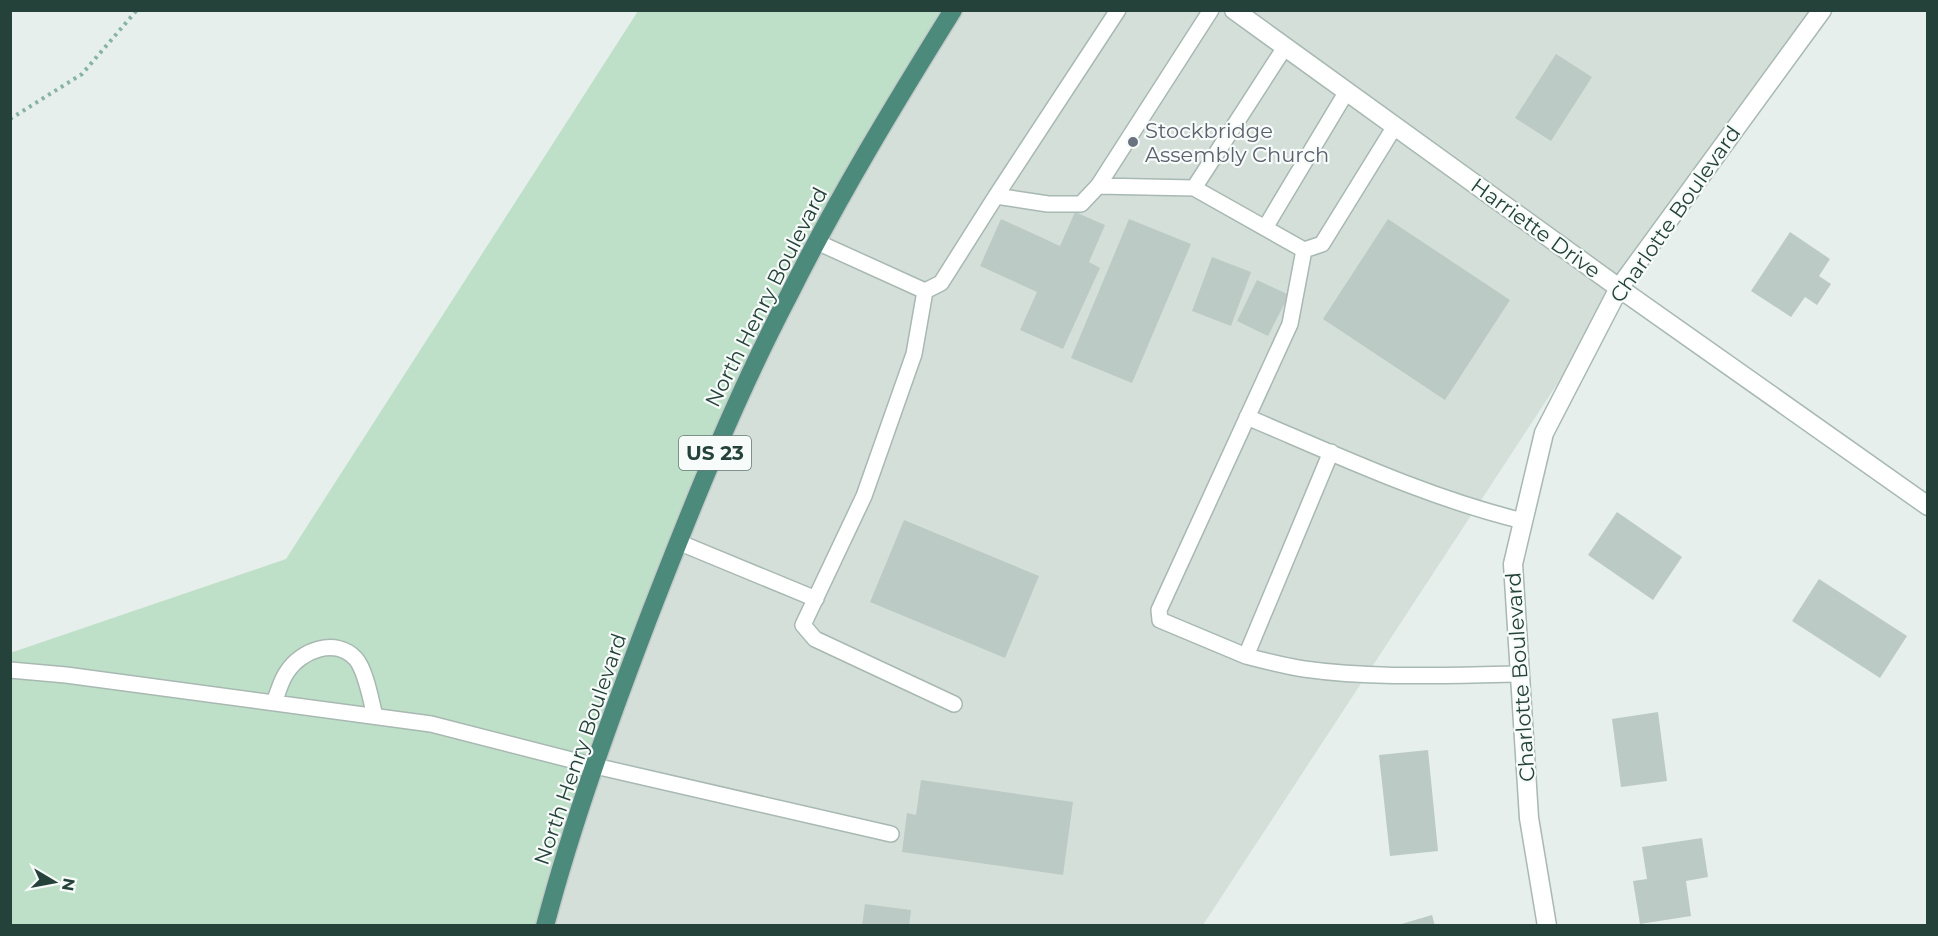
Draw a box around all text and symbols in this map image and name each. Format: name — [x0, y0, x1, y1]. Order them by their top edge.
place label: Stockbridge Assembly Church — [1145, 118, 1329, 167]
street label: Charlotte Boulevard — [1605, 121, 1745, 307]
marker: Stockbridge Assembly Church — [1126, 135, 1140, 149]
street label: Harriette Drive — [1466, 173, 1606, 283]
street label: North Henry Boulevard — [700, 183, 832, 411]
road number: US 23 — [679, 436, 751, 470]
street label: Charlotte Boulevard — [1500, 571, 1540, 783]
street label: North Henry Boulevard — [529, 630, 631, 868]
north arrow — [24, 852, 84, 912]
text: N — [58, 876, 79, 893]

